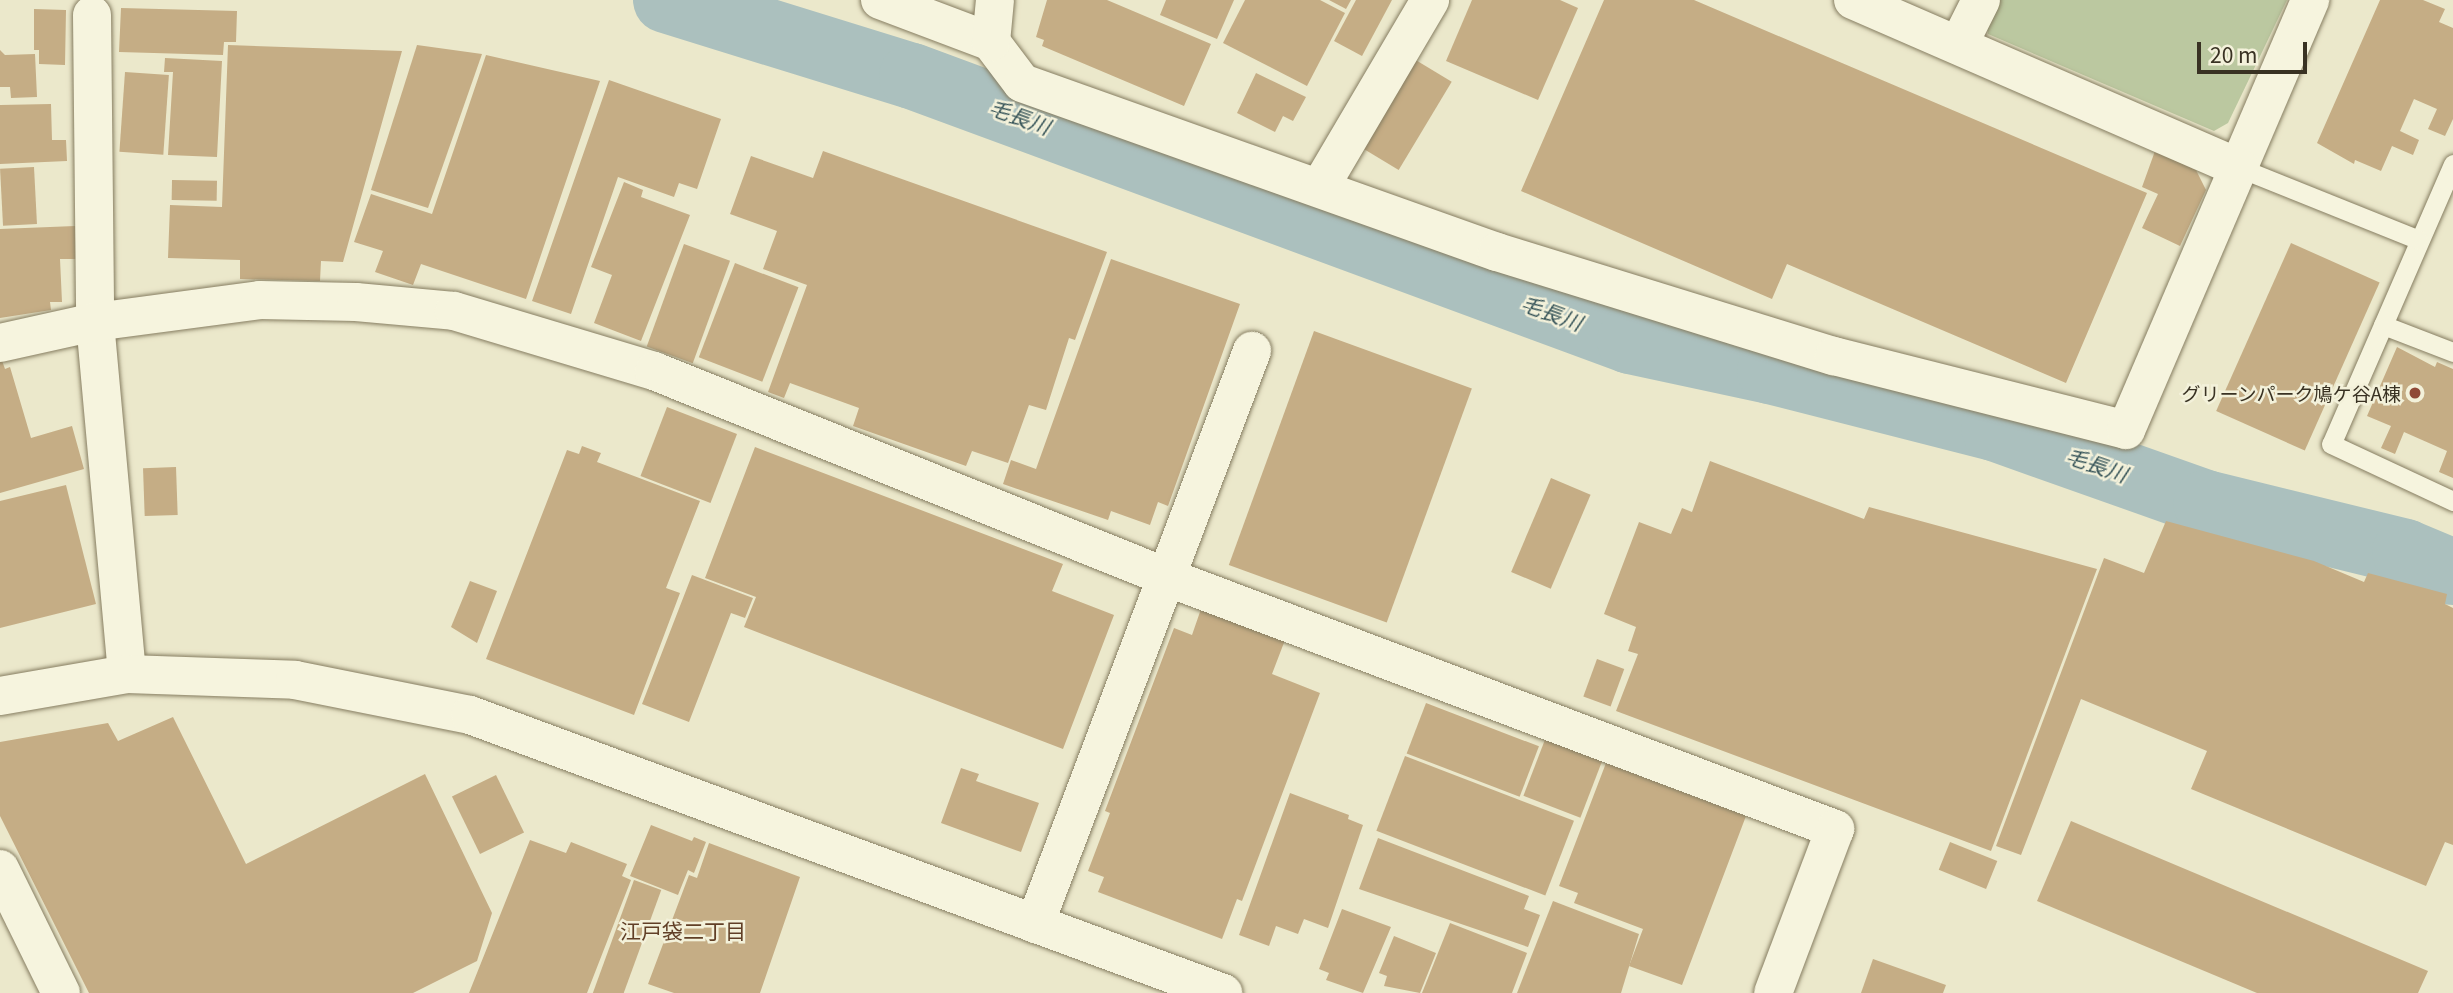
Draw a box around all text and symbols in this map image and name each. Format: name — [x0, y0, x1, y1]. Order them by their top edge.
scale bar — [2201, 28, 2311, 72]
text: 20 m — [2210, 39, 2257, 69]
water label: 毛長川 — [986, 93, 1054, 139]
water label: 毛長川 — [1518, 289, 1586, 335]
place label: グリーンパーク鳩ケ谷A棟 — [2180, 382, 2401, 404]
marker: グリーンパーク鳩ケ谷A棟 — [2407, 385, 2423, 401]
water label: 毛長川 — [2063, 442, 2131, 486]
district label: 江戸袋二丁目 — [620, 917, 746, 943]

